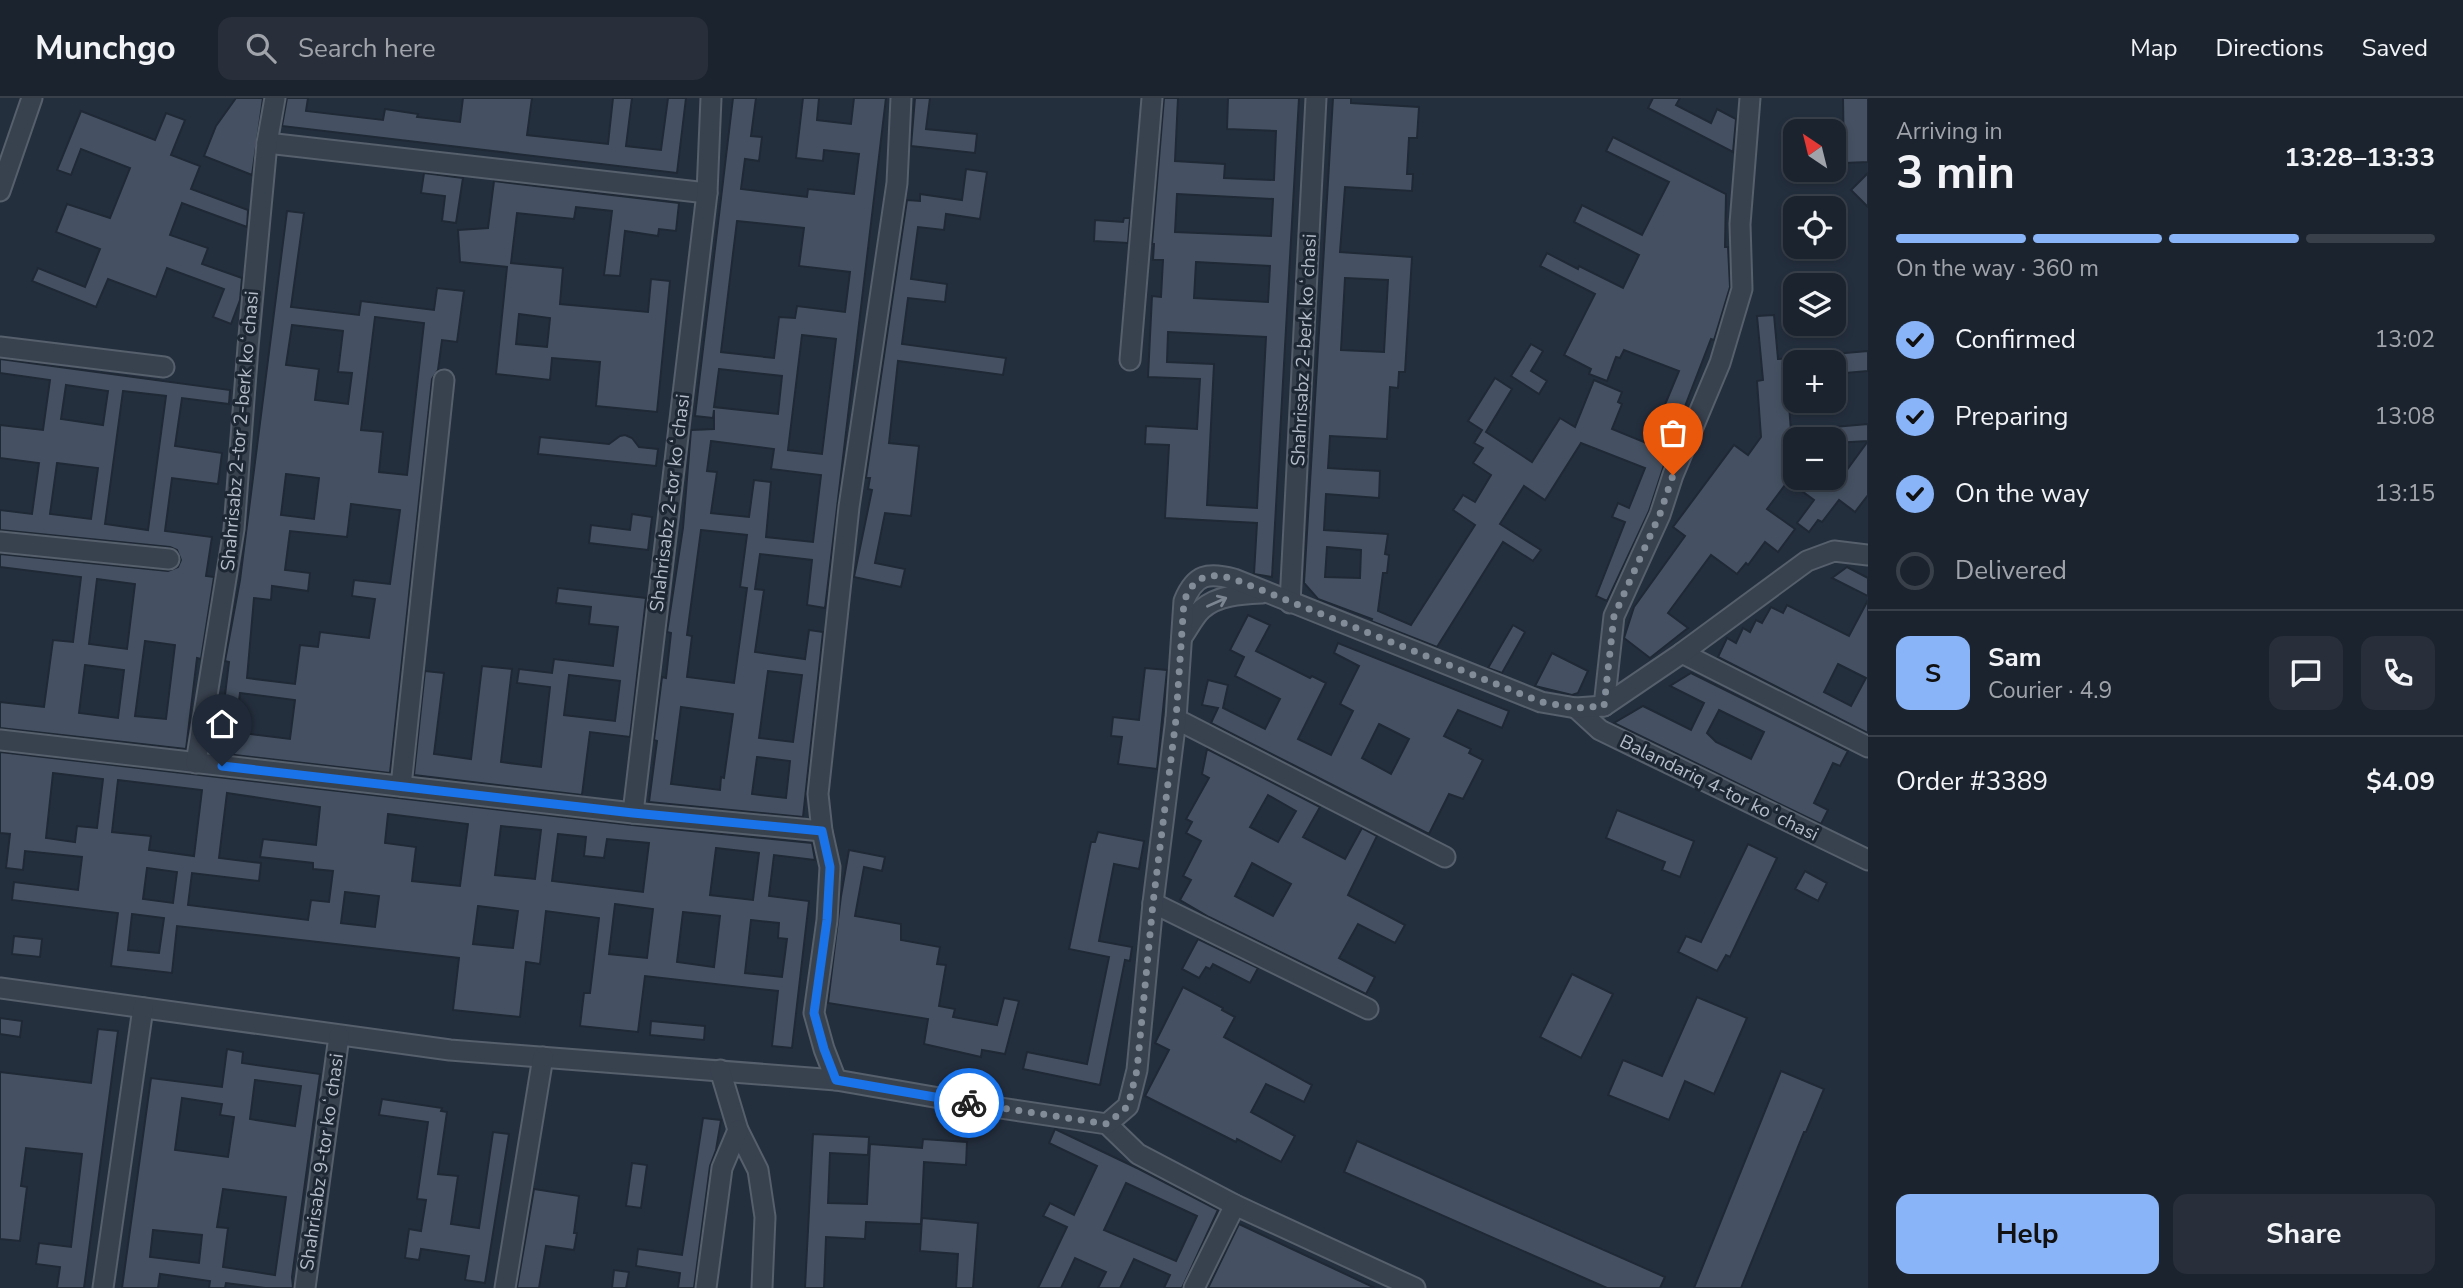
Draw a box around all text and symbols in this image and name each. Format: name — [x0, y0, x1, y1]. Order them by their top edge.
search box — [218, 17, 708, 80]
text: Munchgo — [35, 26, 176, 71]
icon: search — [242, 29, 280, 67]
text: Search here — [298, 31, 436, 66]
text: Map — [2130, 32, 2177, 64]
text: Directions — [2215, 32, 2324, 64]
text: Saved — [2362, 32, 2428, 64]
text: Arriving in — [1896, 116, 2003, 147]
north arrow — [1783, 119, 1846, 182]
map controls — [1783, 119, 1846, 490]
text: 13:28–13:33 — [2284, 140, 2435, 175]
text: 3 min — [1896, 141, 2015, 204]
button: locate — [1783, 196, 1846, 259]
street label: Shahrisabz 2-berk koʻchasi — [1285, 233, 1323, 467]
text: On the way · 360 m — [1896, 253, 2099, 284]
button: layers — [1783, 273, 1846, 336]
street label: Shahrisabz 2-tor 2-berk koʻchasi — [215, 290, 265, 572]
icon: check — [1896, 321, 1934, 359]
text: Confirmed — [1955, 322, 2076, 357]
text: 13:02 — [2375, 324, 2435, 355]
button: + — [1783, 350, 1846, 413]
street label: Shahrisabz 2-tor koʻchasi — [644, 393, 696, 613]
icon: check — [1896, 398, 1934, 436]
text: Preparing — [1955, 399, 2068, 434]
text: 13:08 — [2375, 401, 2435, 432]
pin — [1643, 403, 1703, 475]
icon: bag — [1654, 414, 1692, 452]
button: − — [1783, 427, 1846, 490]
icon: check — [1896, 475, 1934, 513]
text: On the way — [1955, 476, 2089, 511]
text: 13:15 — [2375, 478, 2435, 509]
text: Delivered — [1955, 553, 2067, 588]
one-way arrow — [1206, 595, 1227, 608]
button: chat — [2269, 636, 2343, 710]
button: phone — [2361, 636, 2435, 710]
text: Sam — [1988, 640, 2041, 675]
text: S — [1925, 656, 1941, 691]
text: Courier · 4.9 — [1988, 675, 2112, 706]
pin — [192, 694, 252, 766]
icon: home — [203, 705, 241, 743]
street label: Balandariq 4-tor koʻchasi — [1615, 728, 1823, 848]
text: Order #3389 — [1896, 764, 2048, 799]
text: $4.09 — [2366, 764, 2435, 799]
street label: Shahrisabz 9-tor koʻchasi — [294, 1052, 350, 1272]
courier — [934, 1068, 1004, 1138]
icon: bike — [950, 1084, 988, 1122]
button: Help — [1896, 1194, 2159, 1274]
button: Share — [2173, 1194, 2435, 1274]

